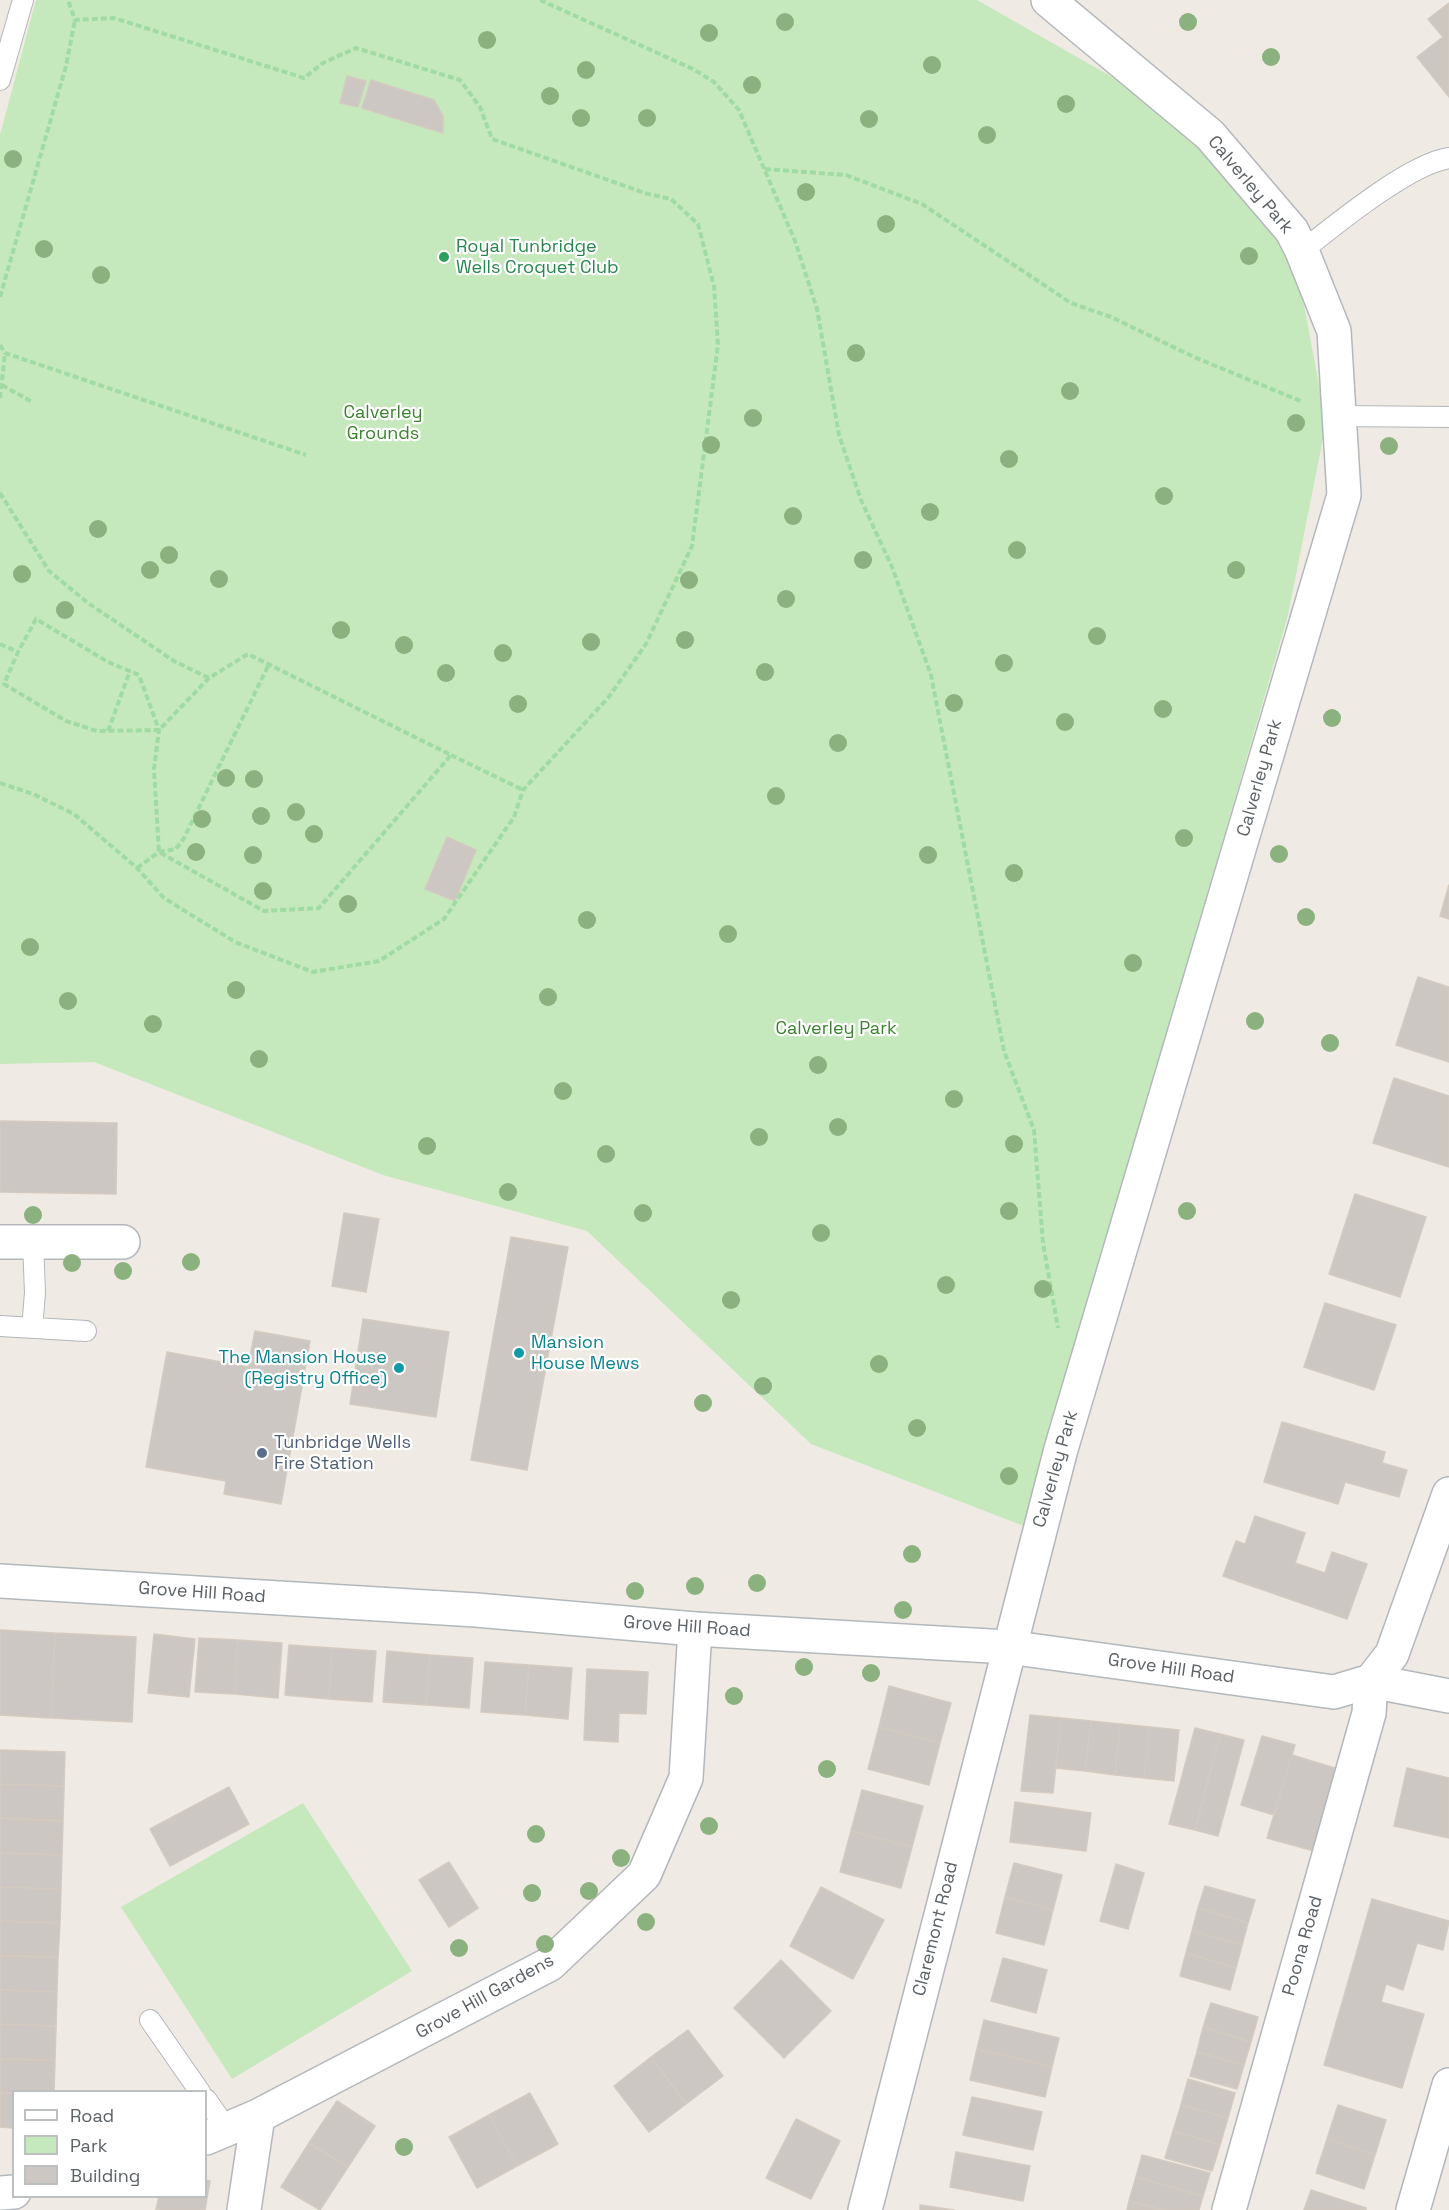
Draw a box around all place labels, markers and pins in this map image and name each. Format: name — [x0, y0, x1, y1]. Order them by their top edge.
place label: Royal Tunbridge Wells Croquet Club — [456, 236, 619, 278]
marker: Royal Tunbridge Wells Croquet Club — [437, 250, 451, 264]
place label: Mansion House Mews — [531, 1332, 640, 1374]
marker: Mansion House Mews — [512, 1346, 526, 1360]
place label: The Mansion House (Registry Office) — [218, 1347, 387, 1390]
marker: The Mansion House (Registry Office) — [392, 1361, 406, 1375]
place label: Tunbridge Wells Fire Station — [274, 1432, 411, 1474]
marker: Tunbridge Wells Fire Station — [255, 1446, 269, 1460]

